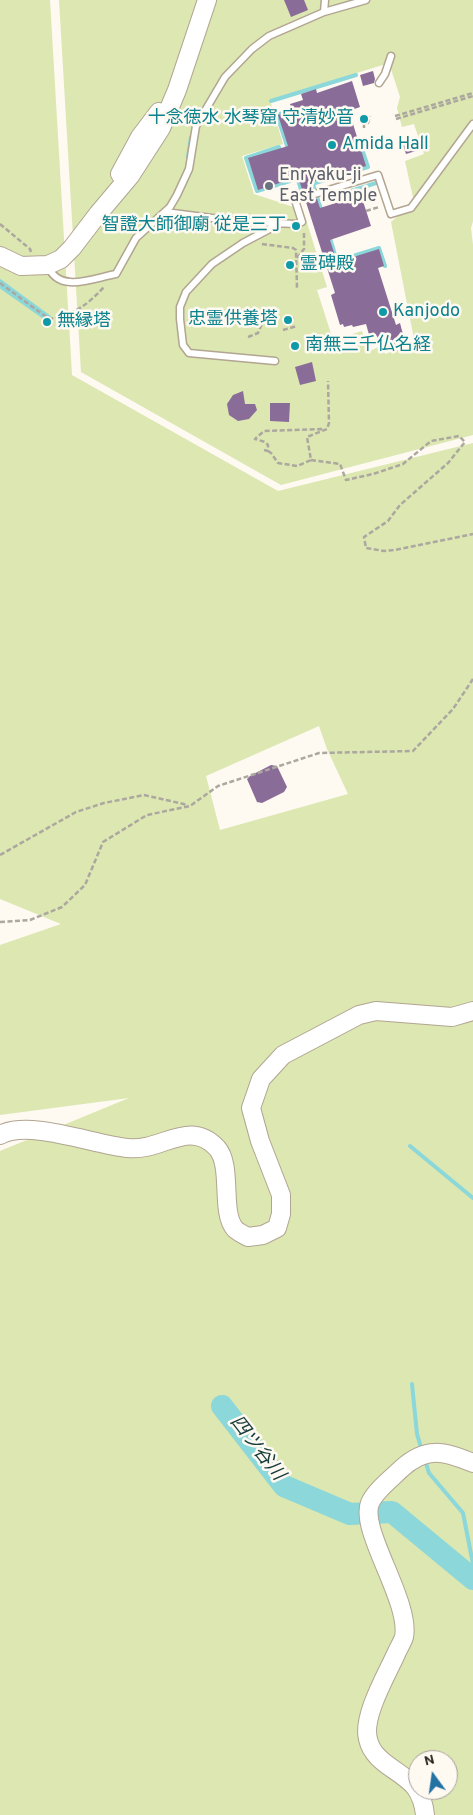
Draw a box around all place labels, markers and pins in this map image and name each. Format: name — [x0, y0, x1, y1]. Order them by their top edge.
place label: 十念徳水 水琴窟 守清妙音 — [148, 108, 354, 130]
marker: 十念徳水 水琴窟 守清妙音 — [358, 113, 370, 125]
place label: Amida Hall — [342, 134, 429, 156]
marker: Amida Hall — [326, 139, 338, 151]
place label: Enryaku-ji East Temple — [279, 165, 377, 208]
marker: Enryaku-ji East Temple — [263, 180, 275, 192]
place label: 智證大師御廟 従是三丁 — [102, 215, 286, 237]
marker: 智證大師御廟 従是三丁 — [290, 220, 302, 232]
place label: 霊碑殿 — [300, 254, 354, 276]
marker: 霊碑殿 — [284, 259, 296, 271]
place label: Kanjodo — [393, 301, 460, 323]
marker: Kanjodo — [377, 306, 389, 318]
place label: 忠霊供養塔 — [188, 309, 278, 331]
place label: 無縁塔 — [57, 311, 111, 333]
marker: 忠霊供養塔 — [282, 314, 294, 326]
marker: 無縁塔 — [41, 316, 53, 328]
place label: 南無三千仏名経 — [305, 335, 431, 357]
marker: 南無三千仏名経 — [289, 340, 301, 352]

